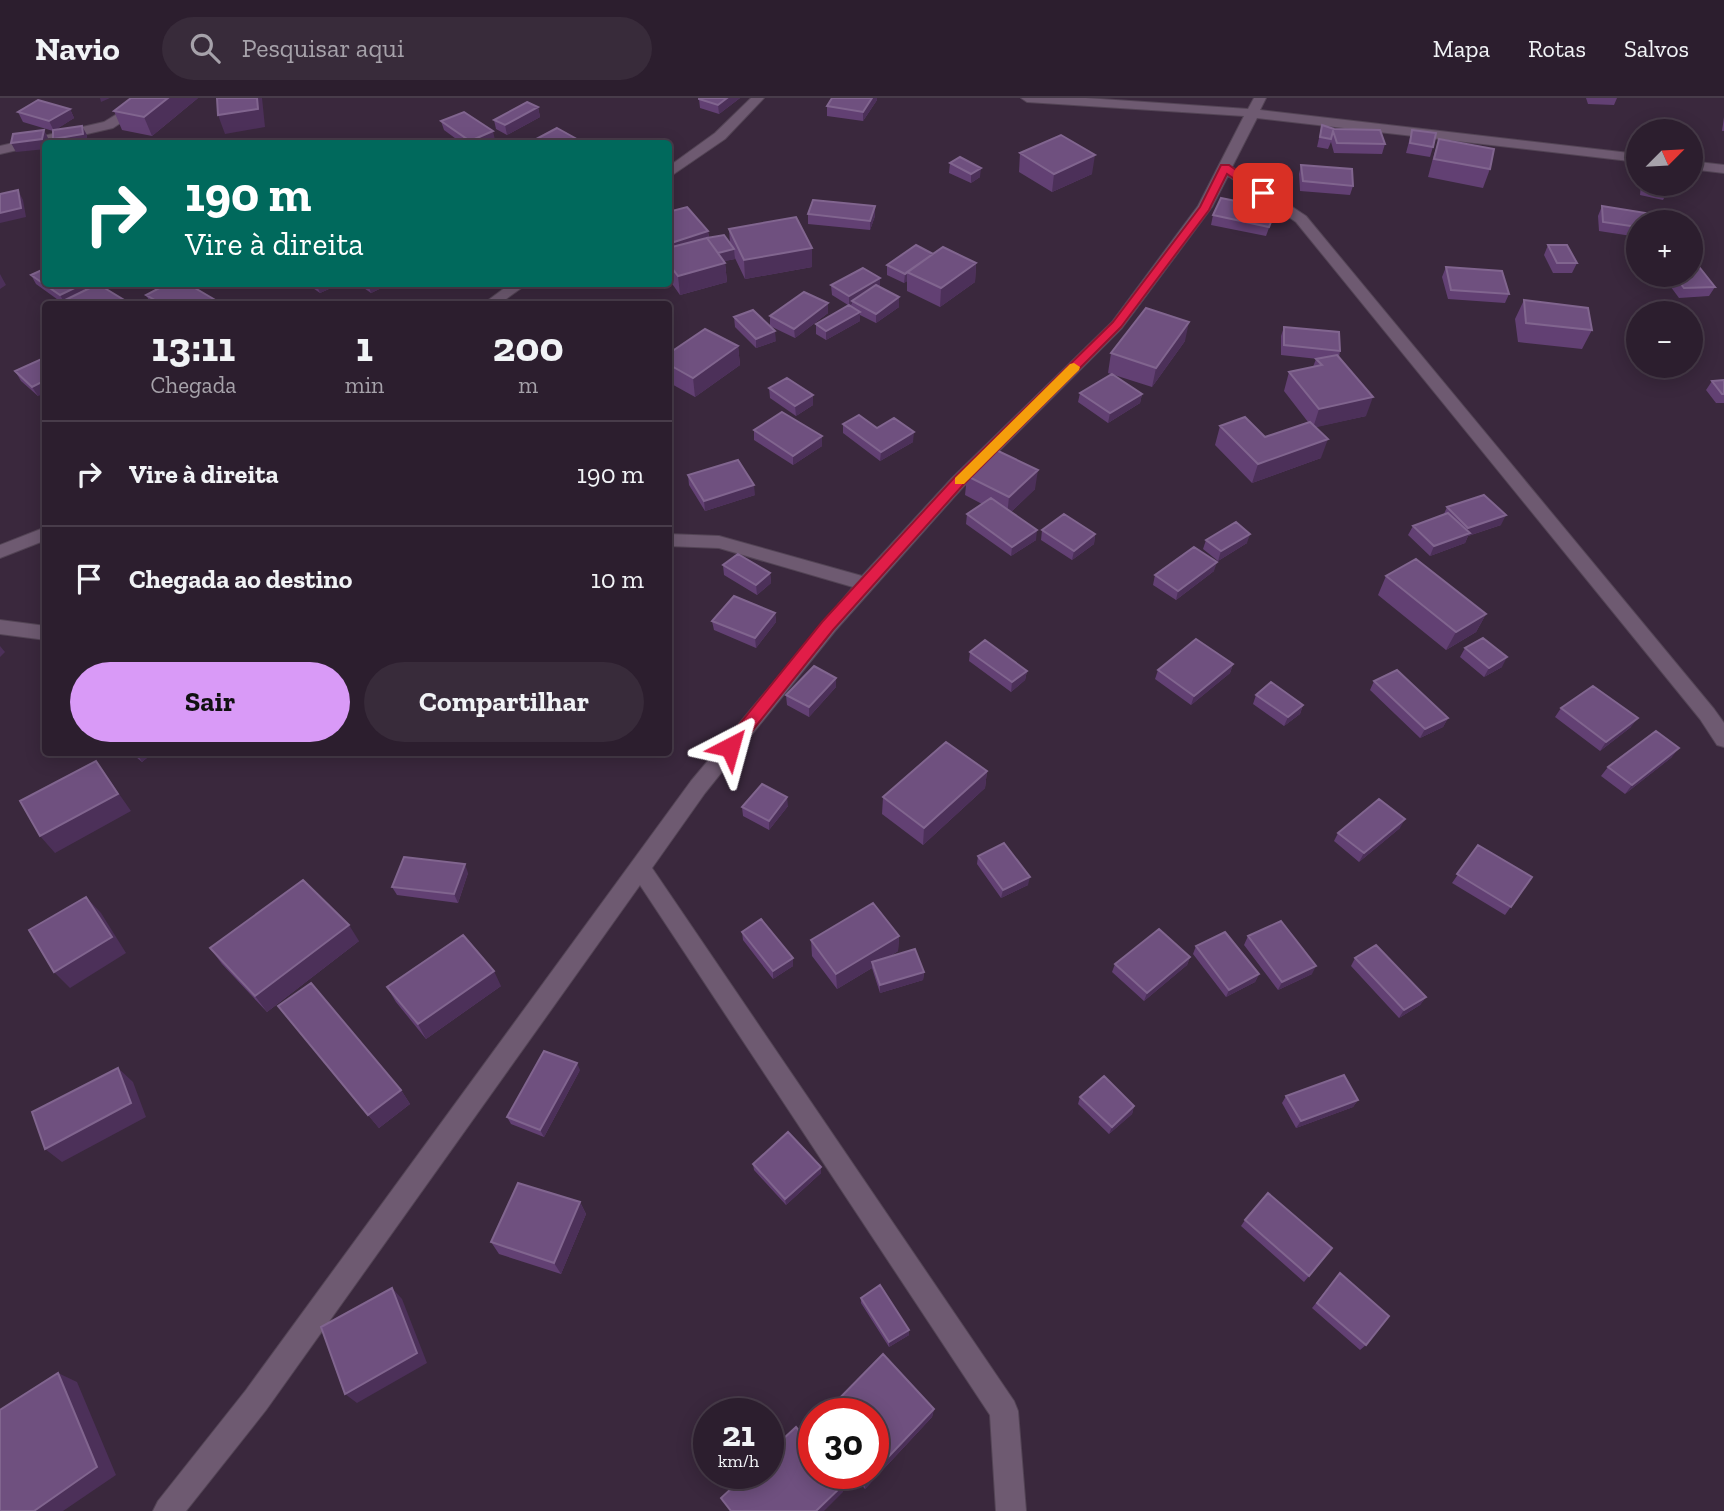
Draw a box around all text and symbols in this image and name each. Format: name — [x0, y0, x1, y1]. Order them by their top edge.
search box — [162, 17, 652, 80]
text: Navio — [35, 29, 120, 68]
icon: search — [186, 29, 224, 67]
text: Pesquisar aqui — [242, 32, 404, 64]
text: Mapa — [1433, 34, 1490, 63]
text: Rotas — [1528, 34, 1586, 63]
text: Salvos — [1624, 34, 1689, 63]
north arrow — [1626, 119, 1703, 196]
map controls — [1626, 119, 1703, 378]
pin — [1233, 163, 1293, 223]
text: 190 m — [185, 165, 311, 224]
icon: right — [70, 168, 161, 259]
icon: arrive — [1244, 174, 1282, 212]
button: + — [1626, 210, 1703, 287]
text: Vire à direita — [185, 225, 364, 263]
button: − — [1626, 301, 1703, 378]
text: 13:11 — [152, 321, 235, 372]
text: 1 — [356, 321, 373, 372]
text: 200 — [493, 321, 564, 372]
text: Chegada — [150, 371, 236, 399]
text: min — [345, 371, 384, 399]
text: m — [518, 371, 538, 399]
icon: right — [70, 455, 108, 493]
text: Vire à direita — [129, 458, 279, 490]
text: 190 m — [577, 458, 644, 490]
icon: arrive — [70, 560, 108, 598]
text: Chegada ao destino — [129, 563, 352, 595]
text: 10 m — [591, 563, 644, 595]
button: Sair — [70, 662, 350, 742]
button: Compartilhar — [364, 662, 644, 742]
position arrow — [693, 710, 767, 784]
speed limit sign: 30 — [798, 1398, 889, 1489]
text: 21 — [722, 1413, 755, 1455]
text: km/h — [718, 1450, 759, 1472]

